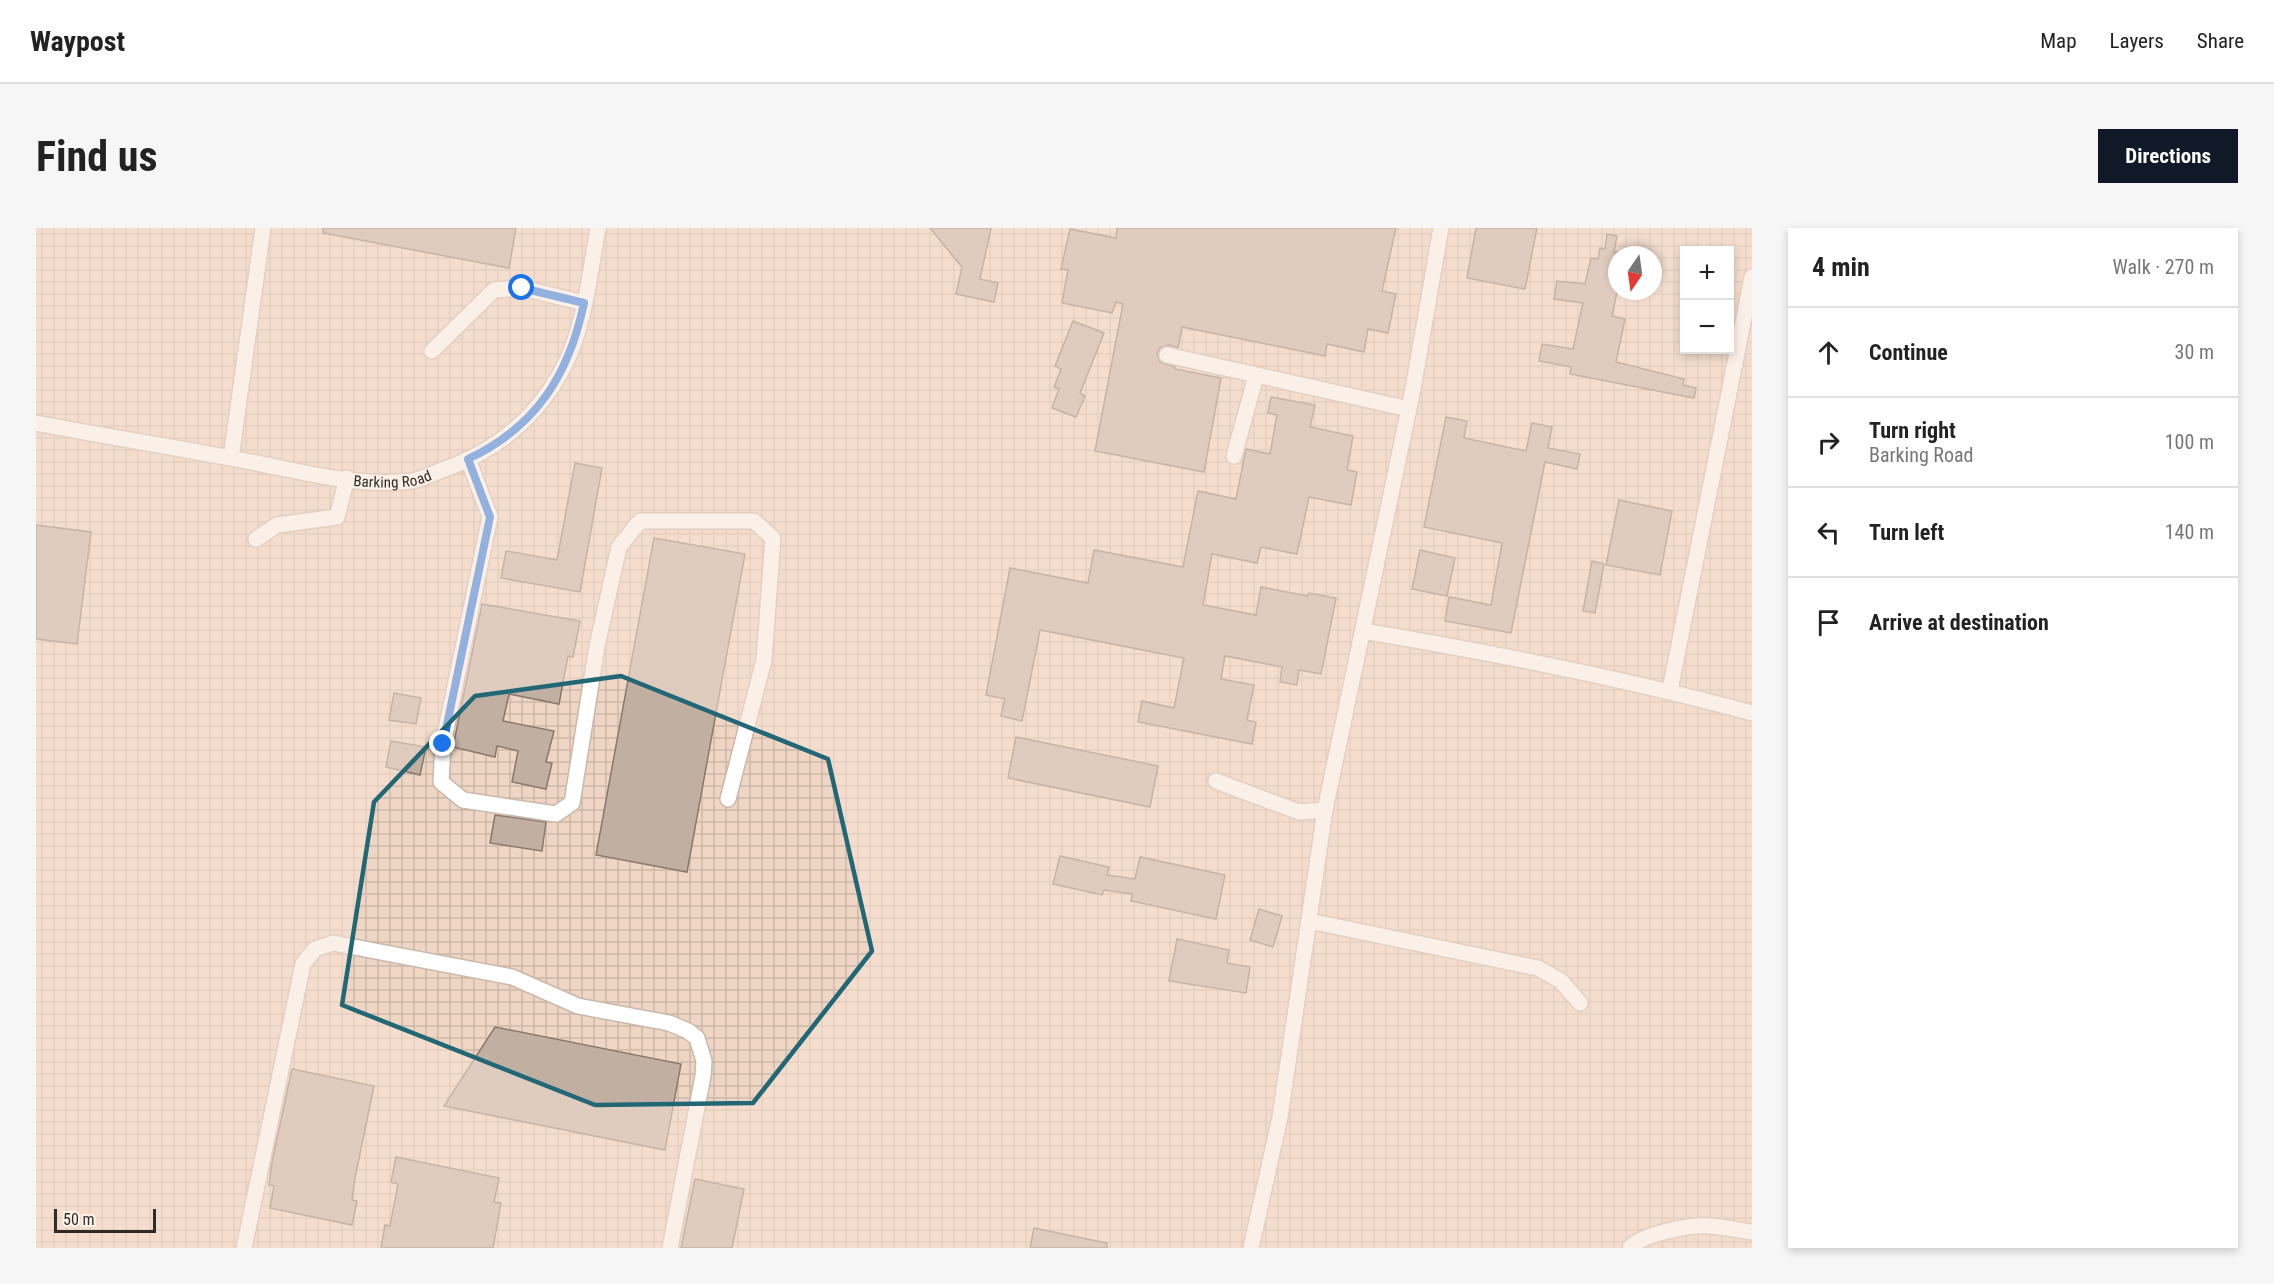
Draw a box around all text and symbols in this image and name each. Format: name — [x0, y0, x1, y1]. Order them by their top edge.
text: Waypost — [30, 25, 125, 58]
text: Map — [2040, 29, 2077, 53]
text: Layers — [2110, 29, 2164, 53]
text: Share — [2197, 29, 2244, 53]
button: Directions — [2098, 129, 2238, 183]
text: Find us — [36, 132, 157, 181]
north arrow — [1608, 246, 1662, 300]
map controls — [1680, 246, 1734, 354]
button: + — [1680, 246, 1734, 300]
text: 4 min — [1812, 252, 1870, 282]
text: Walk · 270 m — [2113, 255, 2214, 279]
route start — [508, 274, 534, 300]
button: − — [1680, 300, 1734, 354]
icon: ahead — [1812, 336, 1845, 369]
text: Continue — [1869, 340, 1948, 365]
text: 30 m — [2175, 340, 2214, 364]
text: Turn right — [1869, 418, 1956, 443]
icon: right — [1812, 426, 1845, 459]
text: 100 m — [2165, 430, 2214, 454]
text: Barking Road — [1869, 443, 1974, 467]
street label: Barking Road — [353, 466, 434, 492]
icon: left — [1812, 516, 1845, 549]
text: Turn left — [1869, 520, 1944, 545]
text: 140 m — [2165, 520, 2214, 544]
icon: arrive — [1812, 606, 1845, 639]
text: Arrive at destination — [1869, 610, 2049, 635]
route end — [429, 730, 455, 756]
scale bar — [54, 1206, 156, 1234]
text: 50 m — [63, 1210, 95, 1229]

